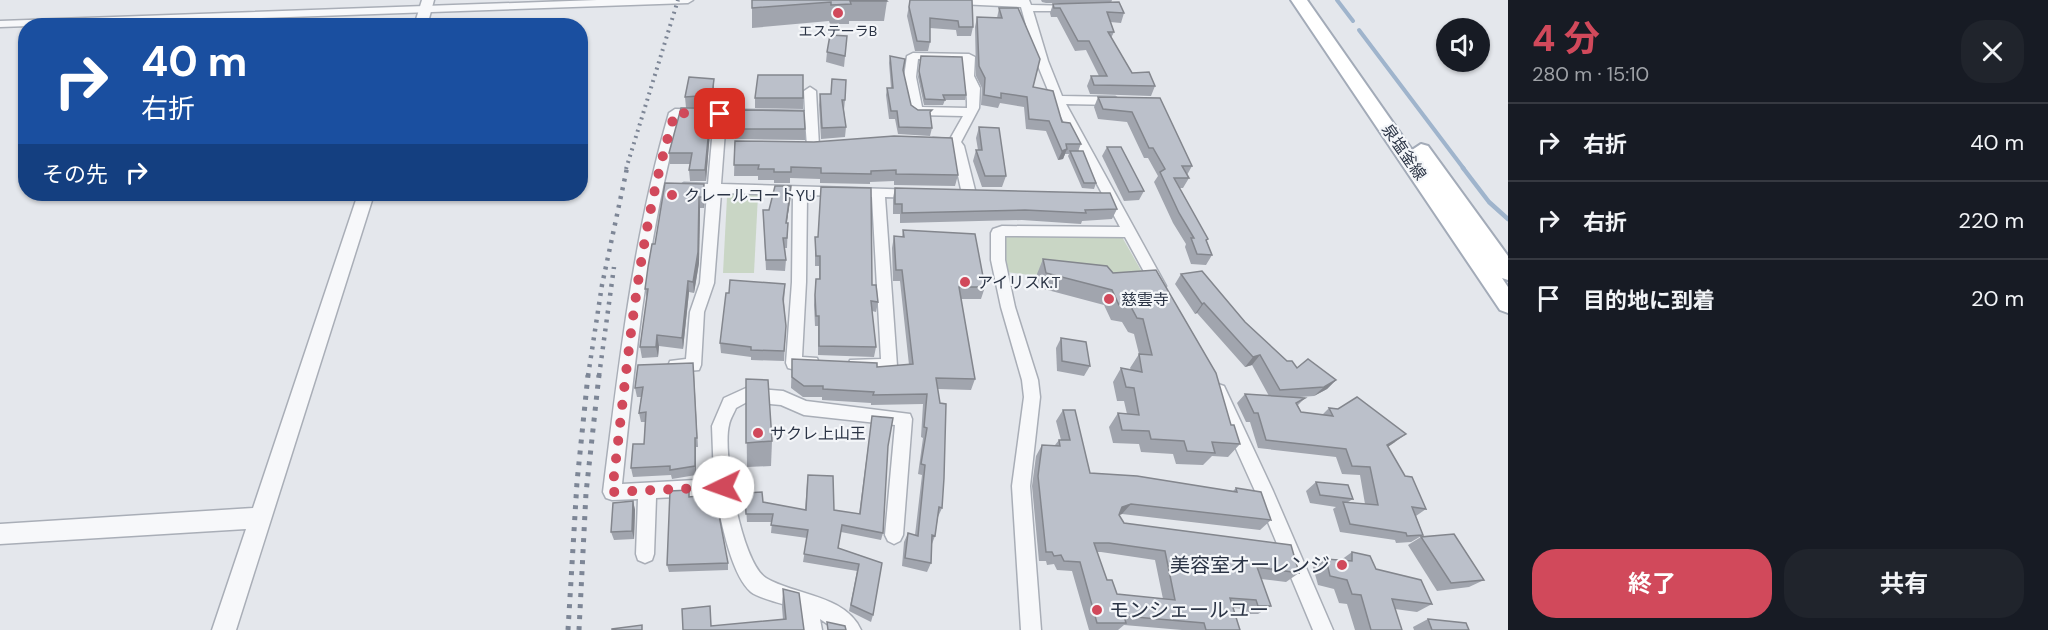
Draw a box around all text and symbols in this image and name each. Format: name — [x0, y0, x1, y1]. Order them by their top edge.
marker: エステーラB — [831, 6, 845, 20]
text: 4 分 — [1532, 15, 1600, 62]
map controls — [1436, 18, 1490, 72]
button: sound — [1436, 18, 1490, 72]
button: close — [1961, 20, 2024, 83]
place label: エステーラB — [799, 22, 877, 40]
text: 40 m — [141, 34, 247, 89]
icon: right — [42, 42, 120, 120]
text: 280 m · 15:10 — [1532, 61, 1649, 87]
pin — [694, 88, 745, 139]
text: 右折 — [141, 91, 195, 126]
icon: arrive — [703, 97, 736, 130]
street label: 泉塩釜線 — [1377, 120, 1431, 184]
icon: right — [1532, 126, 1565, 159]
text: 40 m — [1970, 128, 2024, 157]
text: 右折 — [1583, 130, 1627, 159]
icon: right — [120, 156, 153, 189]
text: その先 — [42, 160, 108, 189]
place label: クレールコートYU — [684, 185, 815, 206]
marker: クレールコートYU — [665, 188, 679, 202]
icon: right — [1532, 204, 1565, 237]
text: 220 m — [1958, 206, 2024, 235]
text: 右折 — [1583, 208, 1627, 237]
place label: アイリスK.T — [977, 272, 1060, 293]
marker: アイリスK.T — [958, 275, 972, 289]
icon: arrive — [1532, 282, 1565, 315]
text: 20 m — [1971, 284, 2024, 313]
text: 目的地に到着 — [1583, 286, 1715, 315]
place label: 慈雲寺 — [1121, 289, 1169, 310]
marker: 慈雲寺 — [1102, 292, 1116, 306]
place label: サクレ上山王 — [770, 423, 866, 444]
marker: サクレ上山王 — [751, 426, 765, 440]
position arrow — [691, 455, 755, 519]
button: 終了 — [1532, 549, 1772, 618]
button: 共有 — [1784, 549, 2024, 618]
place label: 美容室オーレンジ — [1170, 552, 1330, 578]
marker: 美容室オーレンジ — [1335, 558, 1349, 572]
place label: モンシェールユー — [1109, 597, 1269, 623]
marker: モンシェールユー — [1090, 603, 1104, 617]

